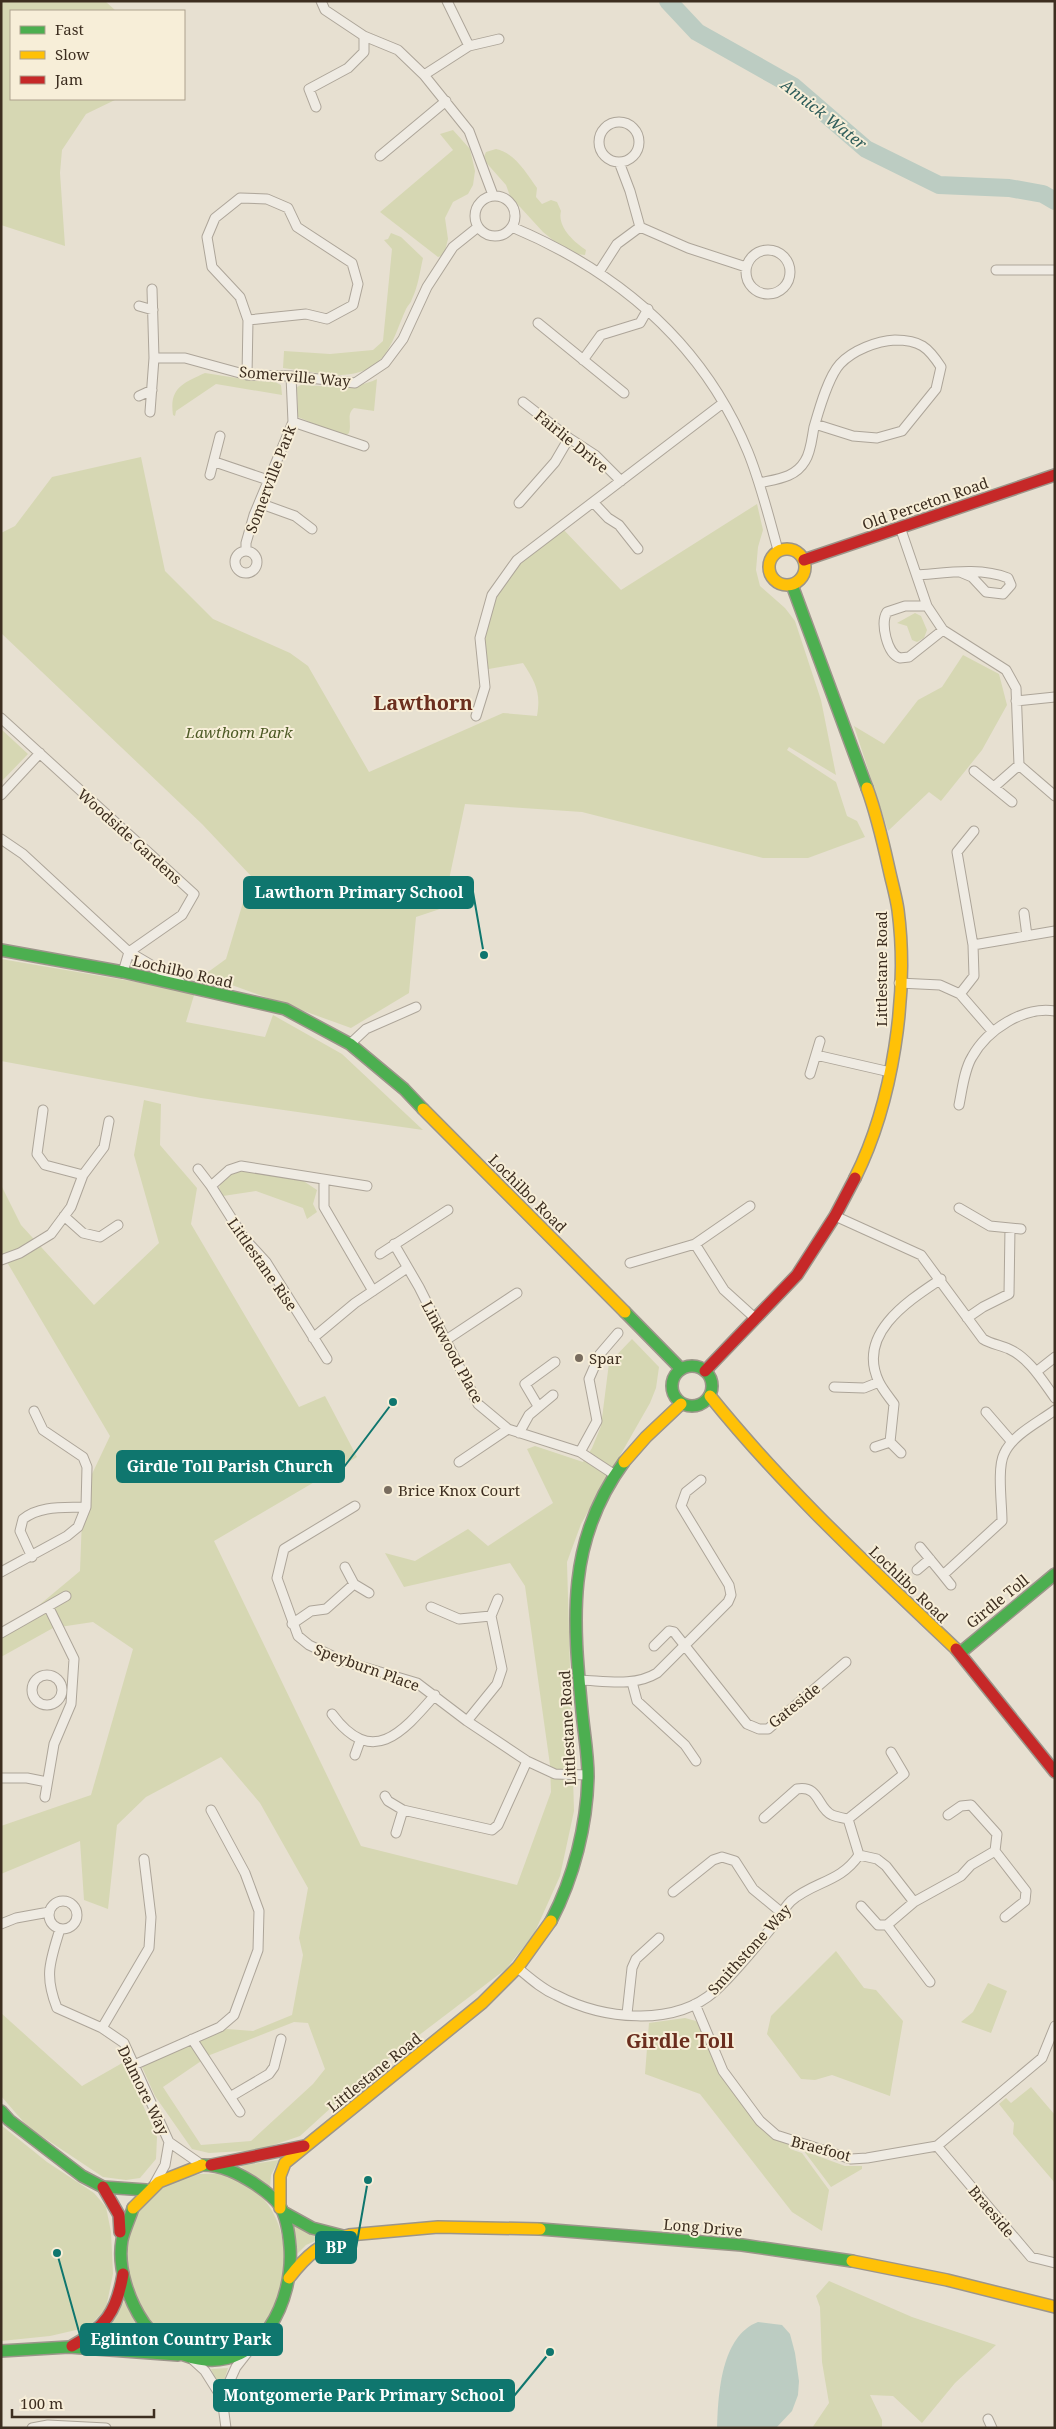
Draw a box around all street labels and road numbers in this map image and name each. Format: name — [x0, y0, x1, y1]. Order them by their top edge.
street label: Somerville Way — [238, 361, 352, 391]
street label: Fairlie Drive — [531, 405, 613, 477]
street label: Somerville Park — [240, 422, 300, 536]
street label: Old Perceton Road — [859, 472, 991, 534]
street label: Woodside Gardens — [74, 784, 187, 888]
street label: Littlestane Road — [871, 911, 891, 1027]
street label: Lochilbo Road — [131, 950, 235, 992]
street label: Lochilbo Road — [485, 1150, 571, 1236]
street label: Littlestane Rise — [224, 1214, 302, 1314]
street label: Linkwood Place — [418, 1297, 488, 1407]
street label: Lochlibo Road — [865, 1541, 953, 1627]
street label: Girdle Toll — [962, 1569, 1033, 1632]
street label: Speyburn Place — [312, 1639, 422, 1695]
street label: Littlestane Road — [554, 1670, 580, 1786]
street label: Gateside — [764, 1678, 824, 1732]
street label: Smithstone Way — [703, 1899, 795, 1999]
street label: Littlestane Road — [323, 2028, 425, 2116]
street label: Dalmore Way — [114, 2042, 174, 2138]
street label: Braefoot — [789, 2130, 853, 2166]
street label: Braeside — [964, 2181, 1020, 2241]
street label: Long Drive — [663, 2214, 743, 2240]

